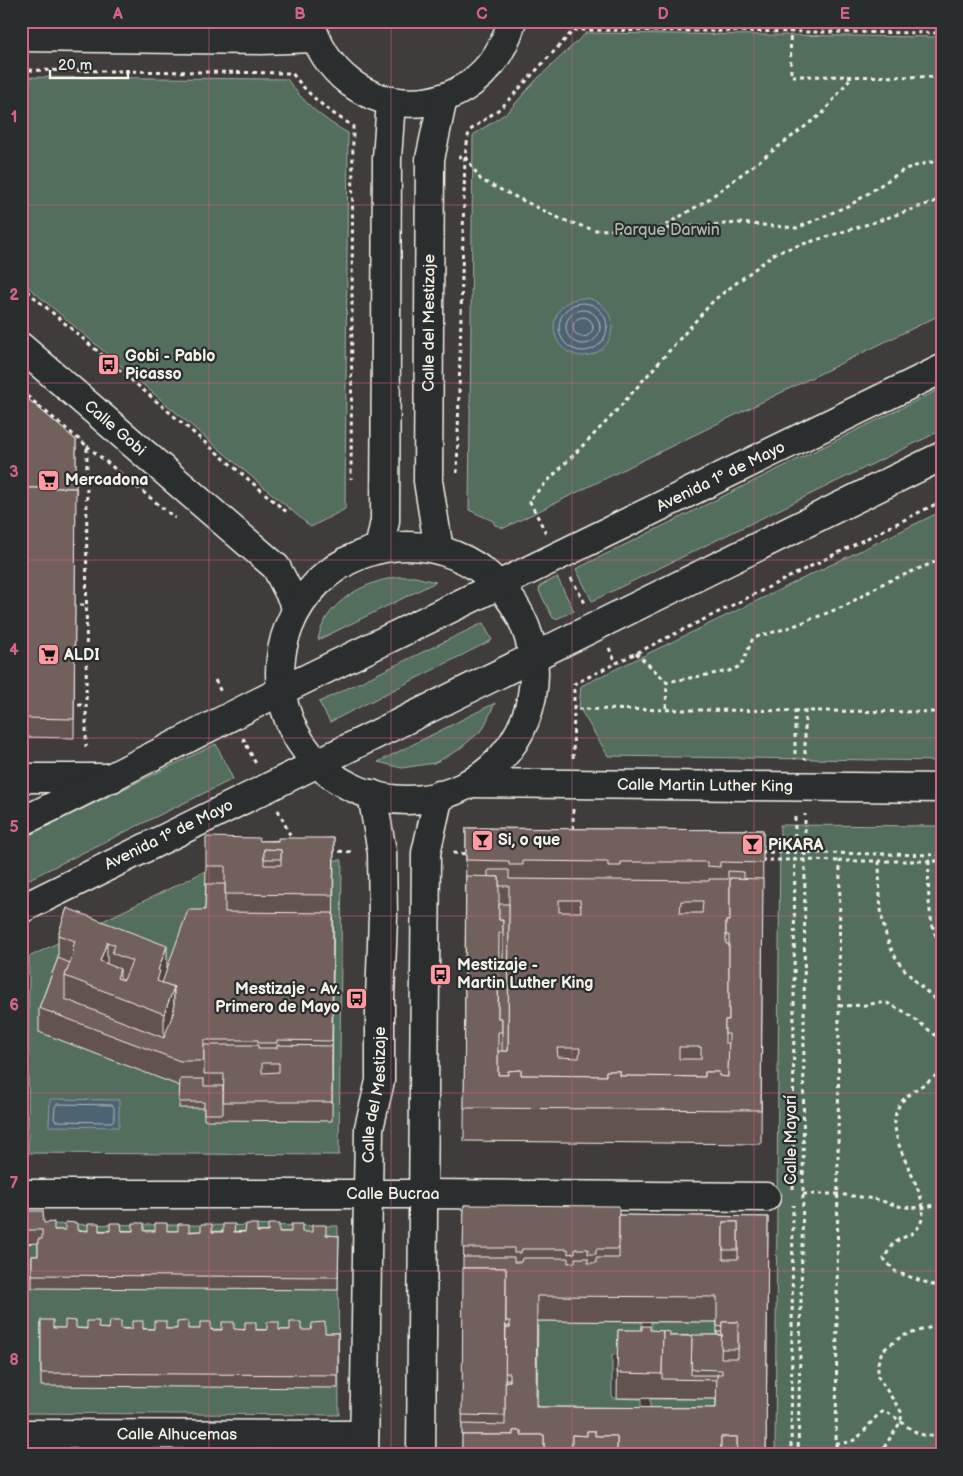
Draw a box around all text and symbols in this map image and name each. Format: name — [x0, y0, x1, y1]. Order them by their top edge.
text: A — [112, 5, 123, 24]
text: B — [294, 5, 306, 24]
text: C — [476, 5, 488, 24]
text: D — [657, 5, 669, 24]
text: E — [840, 5, 850, 24]
scale bar — [50, 48, 128, 80]
text: 20 m — [58, 56, 92, 75]
text: 1 — [11, 108, 17, 127]
park label: Parque Darwin — [614, 221, 720, 240]
street label: Calle del Mestizaje — [419, 253, 439, 392]
text: 2 — [9, 286, 19, 305]
place label: Gobi - Pablo Picasso — [125, 347, 215, 384]
bus stop icon: Gobi - Pablo Picasso — [97, 353, 121, 377]
street label: Calle Gobi — [80, 396, 150, 460]
street label: Avenida 1º de Mayo — [654, 438, 788, 516]
text: 3 — [9, 463, 19, 482]
supermarket icon: Mercadona — [37, 468, 61, 492]
place label: Mercadona — [65, 471, 149, 490]
text: 4 — [9, 641, 19, 660]
supermarket icon: ALDI — [36, 643, 60, 667]
place label: ALDI — [63, 646, 100, 665]
street label: Calle Martin Luther King — [617, 775, 793, 796]
street label: Avenida 1º de Mayo — [102, 796, 236, 874]
text: 5 — [9, 818, 19, 837]
bar icon: Si, o que — [470, 828, 494, 852]
place label: Si, o que — [498, 831, 560, 850]
bar icon: PiKARA — [740, 833, 764, 857]
place label: PiKARA — [768, 836, 824, 855]
place label: Mestizaje - Martin Luther King — [457, 956, 593, 993]
bus stop icon: Mestizaje - Martin Luther King — [429, 962, 453, 986]
place label: Mestizaje - Av. Primero de Mayo — [215, 980, 340, 1017]
bus stop icon: Mestizaje - Av. Primero de Mayo — [344, 986, 368, 1010]
text: 6 — [9, 996, 19, 1015]
street label: Calle del Mestizaje — [359, 1026, 390, 1163]
street label: Calle Mayarí — [782, 1095, 801, 1185]
text: 7 — [10, 1174, 19, 1193]
street label: Calle Bucraa — [346, 1184, 440, 1204]
text: 8 — [9, 1351, 19, 1370]
street label: Calle Alhucemas — [117, 1425, 237, 1444]

